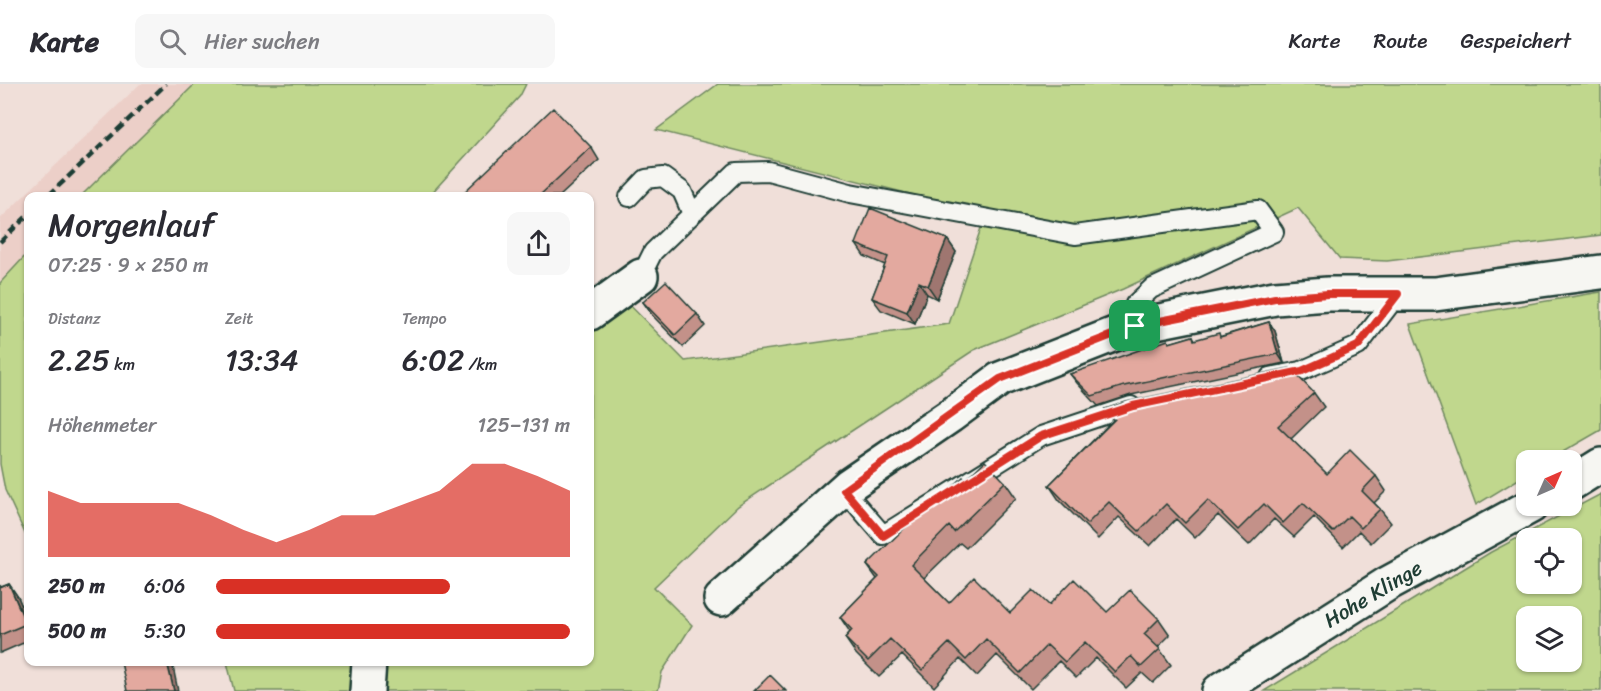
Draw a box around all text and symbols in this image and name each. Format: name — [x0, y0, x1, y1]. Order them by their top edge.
search box — [135, 14, 555, 68]
text: Karte — [30, 17, 99, 66]
text: Hier suchen — [204, 22, 319, 61]
text: Karte — [1289, 22, 1340, 60]
text: Route — [1373, 22, 1427, 60]
text: Gespeichert — [1460, 22, 1571, 60]
icon: search — [156, 25, 189, 58]
text: Morgenlauf — [48, 196, 215, 254]
button: share — [507, 212, 570, 275]
text: 07:25 · 9 × 250 m — [48, 248, 208, 283]
pin — [1109, 300, 1160, 351]
text: Distanz — [48, 304, 101, 333]
text: Zeit — [225, 304, 253, 333]
text: Tempo — [402, 304, 447, 333]
icon: arrive — [1118, 309, 1151, 342]
text: 2.25 — [48, 333, 110, 387]
text: 13:34 — [225, 333, 299, 387]
text: 6:02 — [402, 333, 464, 387]
text: km — [110, 350, 135, 379]
text: /km — [464, 350, 497, 379]
text: Höhenmeter — [48, 408, 156, 443]
text: 125–131 m — [478, 408, 570, 443]
north arrow — [1516, 450, 1582, 516]
map controls — [1516, 450, 1582, 672]
button: locate — [1516, 528, 1582, 594]
street label: Hohe Klinge — [1316, 549, 1430, 639]
text: 250 m — [48, 569, 105, 604]
text: 6:06 — [144, 569, 185, 604]
button: layers — [1516, 606, 1582, 672]
text: 500 m — [48, 614, 106, 649]
text: 5:30 — [144, 614, 186, 649]

